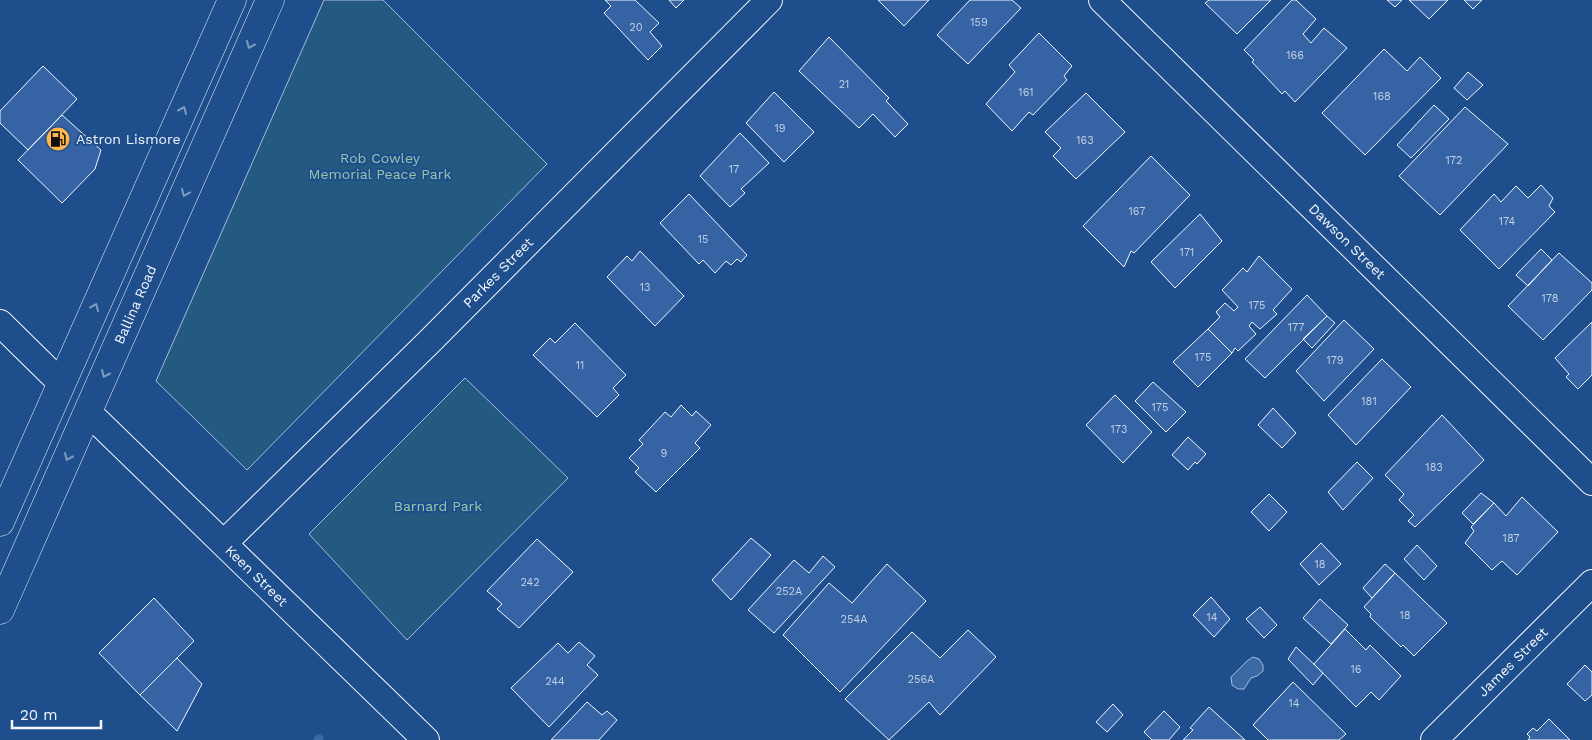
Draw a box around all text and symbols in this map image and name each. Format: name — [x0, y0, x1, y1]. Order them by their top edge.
house number: 159 — [970, 16, 988, 29]
house number: 20 — [629, 21, 643, 34]
one-way arrow — [246, 40, 257, 49]
house number: 166 — [1286, 49, 1304, 62]
house number: 21 — [839, 78, 849, 91]
house number: 161 — [1018, 86, 1034, 99]
house number: 168 — [1373, 90, 1391, 103]
one-way arrow — [176, 106, 187, 115]
house number: 19 — [774, 122, 786, 135]
fuel station icon: Astron Lismore — [45, 126, 71, 152]
place label: Astron Lismore — [76, 131, 181, 147]
house number: 163 — [1076, 134, 1094, 147]
park label: Rob Cowley Memorial Peace Park — [309, 150, 451, 182]
house number: 172 — [1446, 154, 1462, 167]
house number: 17 — [729, 163, 739, 176]
one-way arrow — [180, 188, 191, 197]
street label: Dawson Street — [1306, 200, 1389, 282]
house number: 167 — [1128, 205, 1146, 218]
house number: 174 — [1499, 215, 1515, 228]
house number: 15 — [698, 233, 708, 246]
street label: Parkes Street — [460, 234, 536, 311]
house number: 171 — [1180, 246, 1194, 259]
street label: Ballina Road — [111, 263, 160, 347]
house number: 13 — [640, 281, 650, 294]
house number: 178 — [1541, 292, 1559, 305]
house number: 175 — [1249, 299, 1265, 312]
one-way arrow — [89, 303, 100, 312]
house number: 177 — [1288, 321, 1304, 334]
house number: 175 — [1195, 351, 1211, 364]
house number: 179 — [1326, 354, 1344, 367]
house number: 11 — [576, 359, 584, 372]
one-way arrow — [100, 369, 111, 378]
house number: 181 — [1361, 395, 1377, 408]
house number: 175 — [1152, 401, 1168, 414]
house number: 173 — [1111, 423, 1127, 436]
house number: 9 — [661, 447, 668, 460]
one-way arrow — [64, 452, 74, 461]
house number: 183 — [1425, 461, 1443, 474]
park label: Barnard Park — [394, 498, 482, 514]
house number: 187 — [1503, 532, 1519, 545]
street label: Keen Street — [222, 542, 291, 609]
house number: 18 — [1314, 558, 1326, 571]
house number: 242 — [520, 576, 540, 589]
house number: 252A — [776, 585, 802, 598]
house number: 18 — [1399, 609, 1411, 622]
house number: 14 — [1206, 611, 1218, 624]
house number: 254A — [841, 613, 867, 626]
street label: James Street — [1475, 624, 1551, 700]
house number: 16 — [1351, 663, 1362, 676]
house number: 256A — [908, 673, 934, 686]
house number: 244 — [545, 675, 565, 688]
house number: 14 — [1288, 697, 1300, 710]
scale bar — [12, 698, 101, 730]
text: 20 m — [20, 706, 58, 724]

